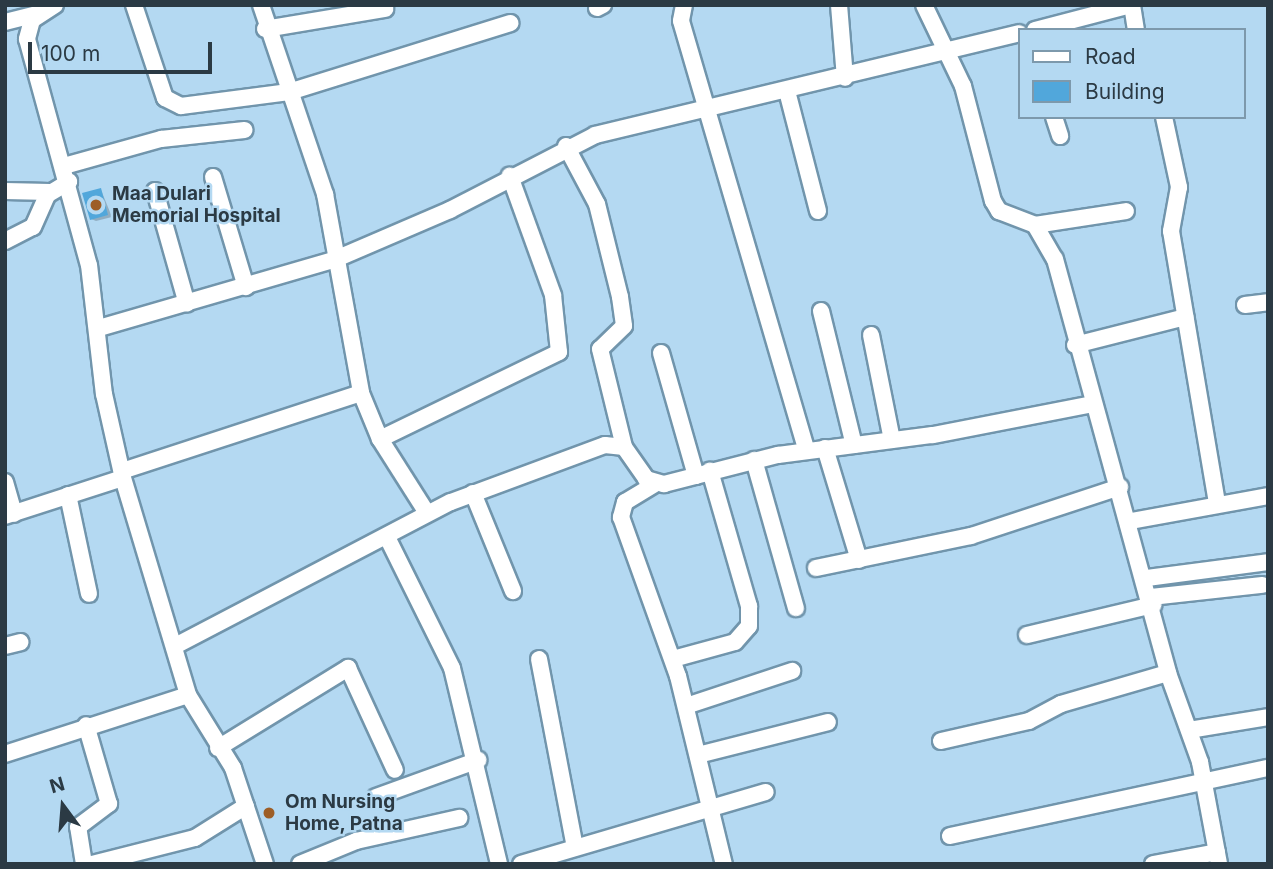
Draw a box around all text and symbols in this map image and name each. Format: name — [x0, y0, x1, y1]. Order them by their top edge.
scale bar — [32, 28, 215, 72]
legend — [1018, 28, 1245, 119]
text: 100 m — [41, 41, 100, 66]
text: Road — [1085, 44, 1136, 69]
text: Building — [1085, 79, 1165, 104]
place label: Maa Dulari Memorial Hospital — [112, 183, 281, 227]
marker: Maa Dulari Memorial Hospital — [86, 195, 106, 215]
north arrow — [28, 771, 98, 841]
text: N — [47, 772, 67, 798]
place label: Om Nursing Home, Patna — [285, 791, 403, 835]
marker: Om Nursing Home, Patna — [259, 803, 279, 823]

